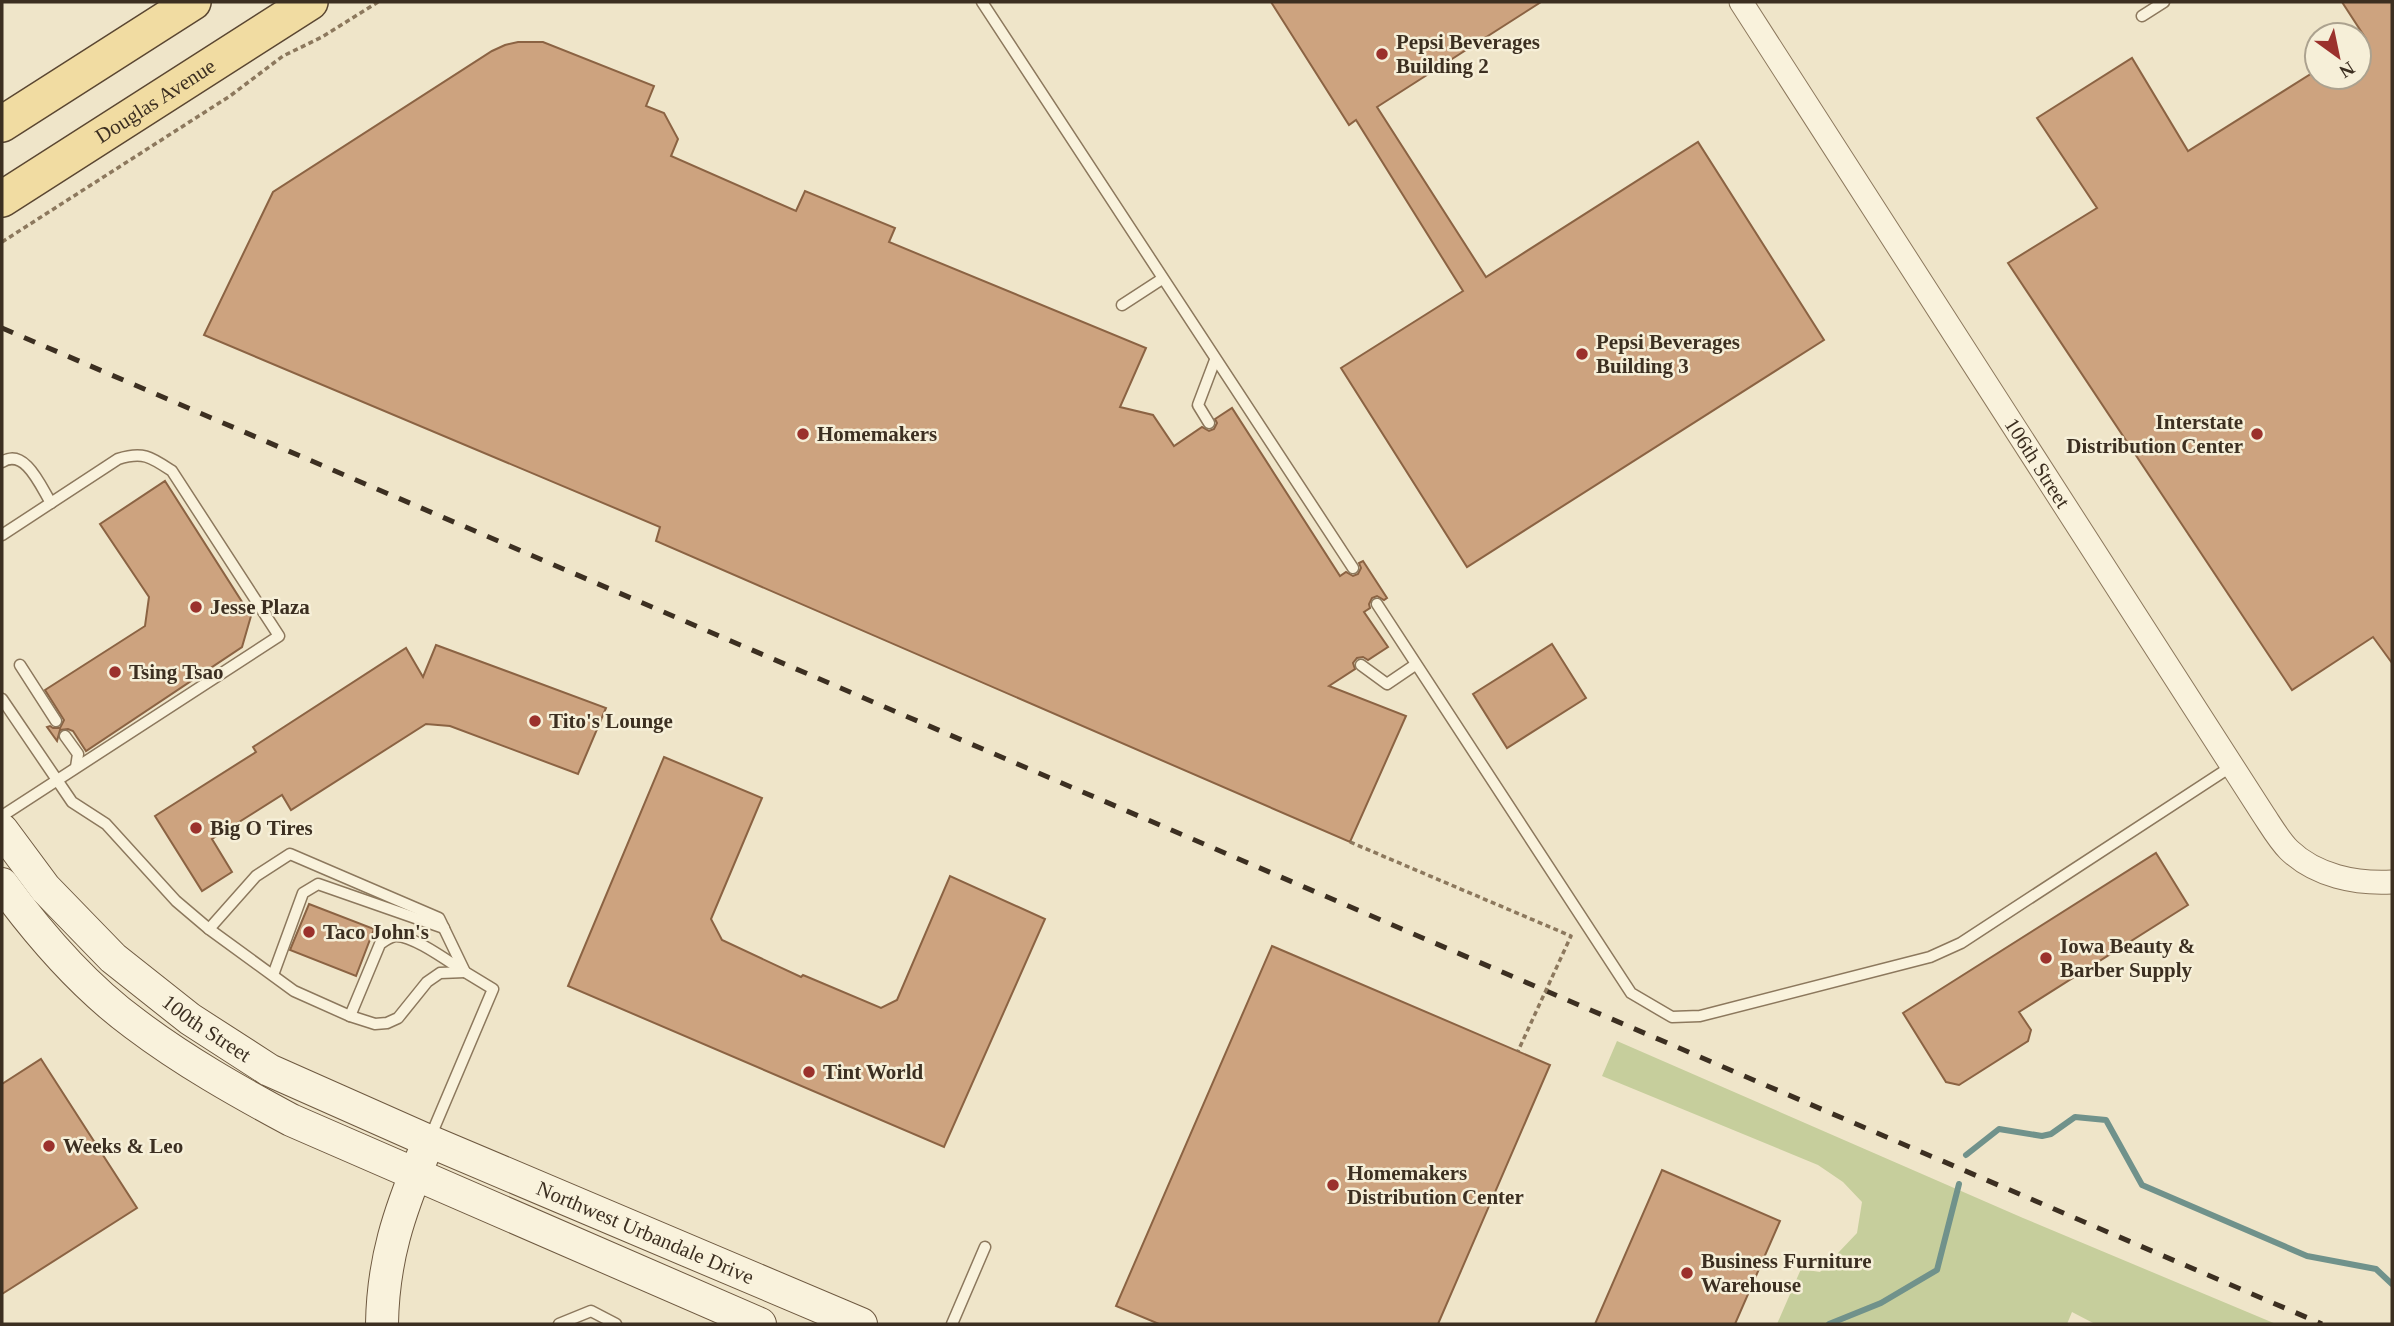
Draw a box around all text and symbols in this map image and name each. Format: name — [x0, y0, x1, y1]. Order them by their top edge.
north arrow — [2303, 21, 2373, 91]
place label: Pepsi Beverages Building 2 — [1396, 30, 1540, 78]
marker: Pepsi Beverages Building 2 — [1374, 46, 1390, 62]
street label: Douglas Avenue — [91, 54, 220, 148]
text: N — [2335, 57, 2358, 83]
place label: Pepsi Beverages Building 3 — [1596, 330, 1740, 378]
marker: Pepsi Beverages Building 3 — [1574, 346, 1590, 362]
place label: Interstate Distribution Center — [2066, 410, 2243, 458]
street label: 106th Street — [2000, 414, 2075, 513]
place label: Homemakers — [817, 422, 937, 446]
marker: Homemakers — [795, 426, 811, 442]
marker: Interstate Distribution Center — [2249, 426, 2265, 442]
place label: Jesse Plaza — [210, 595, 310, 619]
marker: Jesse Plaza — [188, 599, 204, 615]
place label: Tsing Tsao — [129, 660, 223, 684]
marker: Tsing Tsao — [107, 664, 123, 680]
place label: Tito's Lounge — [549, 709, 673, 733]
marker: Tito's Lounge — [527, 713, 543, 729]
place label: Big O Tires — [210, 816, 313, 840]
marker: Big O Tires — [188, 820, 204, 836]
place label: Taco John's — [323, 920, 429, 944]
marker: Taco John's — [301, 924, 317, 940]
place label: Iowa Beauty & Barber Supply — [2060, 934, 2195, 982]
marker: Iowa Beauty & Barber Supply — [2038, 950, 2054, 966]
street label: 100th Street — [157, 990, 255, 1067]
place label: Tint World — [823, 1060, 924, 1084]
marker: Tint World — [801, 1064, 817, 1080]
place label: Weeks & Leo — [63, 1134, 183, 1158]
marker: Weeks & Leo — [41, 1138, 57, 1154]
place label: Homemakers Distribution Center — [1347, 1161, 1524, 1209]
street label: Northwest Urbandale Drive — [533, 1176, 757, 1289]
marker: Homemakers Distribution Center — [1325, 1177, 1341, 1193]
place label: Business Furniture Warehouse — [1701, 1249, 1872, 1297]
marker: Business Furniture Warehouse — [1679, 1265, 1695, 1281]

